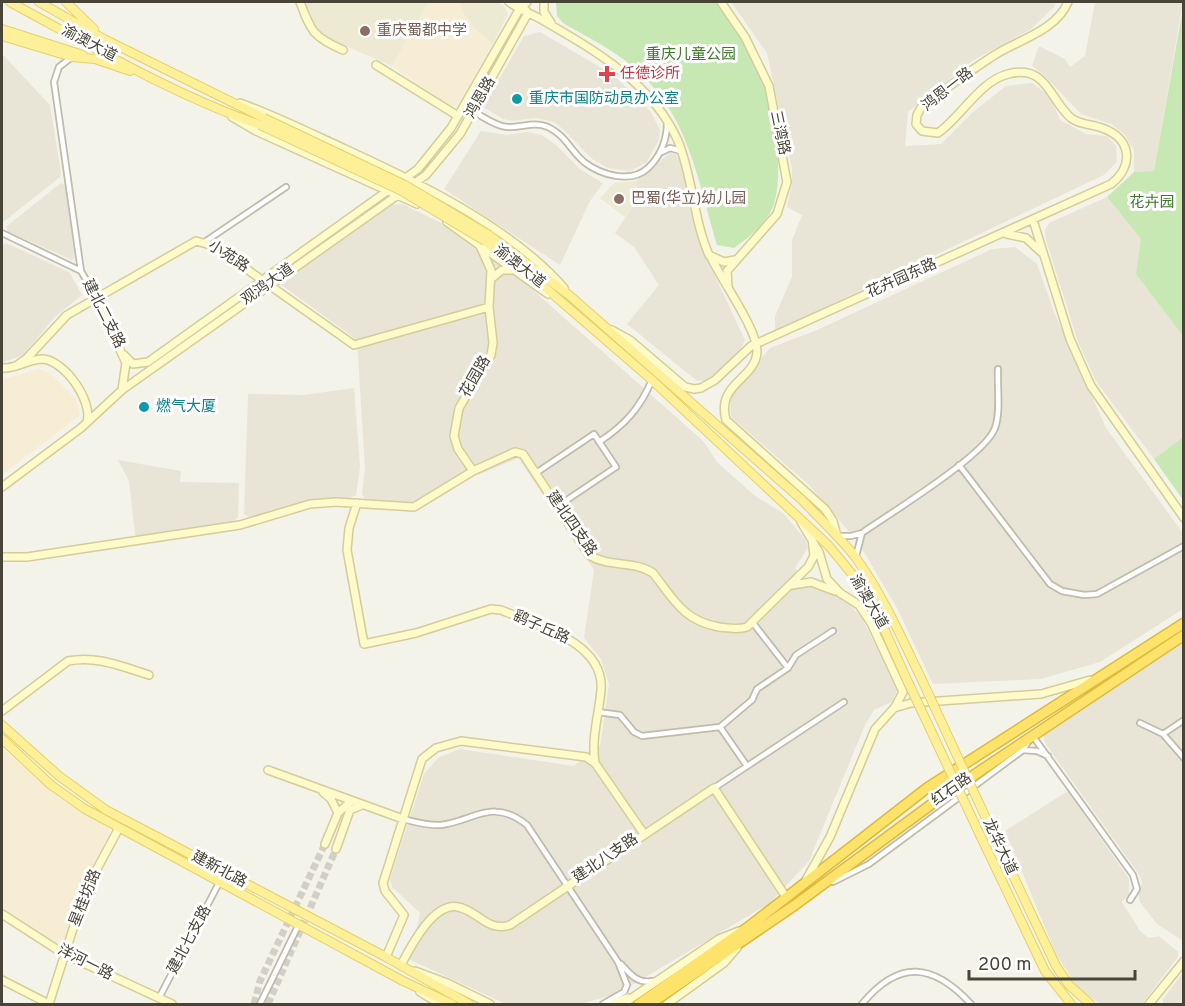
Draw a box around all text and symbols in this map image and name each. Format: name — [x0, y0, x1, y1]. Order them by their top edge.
street label: 渝澳大道 — [58, 22, 120, 66]
place label: 重庆蜀都中学 — [377, 22, 467, 41]
marker: 重庆蜀都中学 — [358, 24, 372, 38]
park label: 重庆儿童公园 — [646, 46, 736, 65]
place label: 任德诊所 — [620, 64, 680, 84]
street label: 鸿恩一路 — [919, 64, 977, 116]
marker: 任德诊所 — [598, 65, 616, 83]
street label: 鸿恩路 — [462, 74, 500, 122]
place label: 重庆市国防动员办公室 — [529, 90, 679, 109]
marker: 重庆市国防动员办公室 — [510, 92, 524, 106]
street label: 三湾路 — [765, 109, 793, 157]
place label: 巴蜀(华立)幼儿园 — [631, 189, 746, 209]
marker: 巴蜀(华立)幼儿园 — [612, 192, 626, 206]
park label: 花卉园 — [1129, 194, 1175, 213]
street label: 小苑路 — [204, 237, 252, 277]
street label: 渝澳大道 — [490, 241, 548, 293]
street label: 花卉园东路 — [864, 255, 940, 303]
street label: 观鸿大道 — [238, 260, 298, 310]
street label: 建北二支路 — [78, 276, 129, 352]
street label: 花园路 — [457, 353, 495, 401]
place label: 燃气大厦 — [156, 397, 216, 417]
marker: 燃气大厦 — [137, 400, 151, 414]
street label: 建北四支路 — [542, 487, 601, 560]
street label: 渝澳大道 — [845, 571, 891, 633]
street label: 鹞子丘路 — [510, 607, 572, 649]
street label: 红石路 — [928, 769, 976, 811]
street label: 龙华大道 — [978, 815, 1021, 878]
street label: 建北八支路 — [569, 829, 642, 888]
street label: 建新北路 — [188, 847, 250, 892]
street label: 星桂坊路 — [65, 866, 106, 929]
street label: 建北七支路 — [163, 902, 216, 978]
street label: 洋河一路 — [54, 941, 116, 985]
scale bar — [969, 943, 1136, 981]
text: 200 m — [978, 954, 1031, 977]

